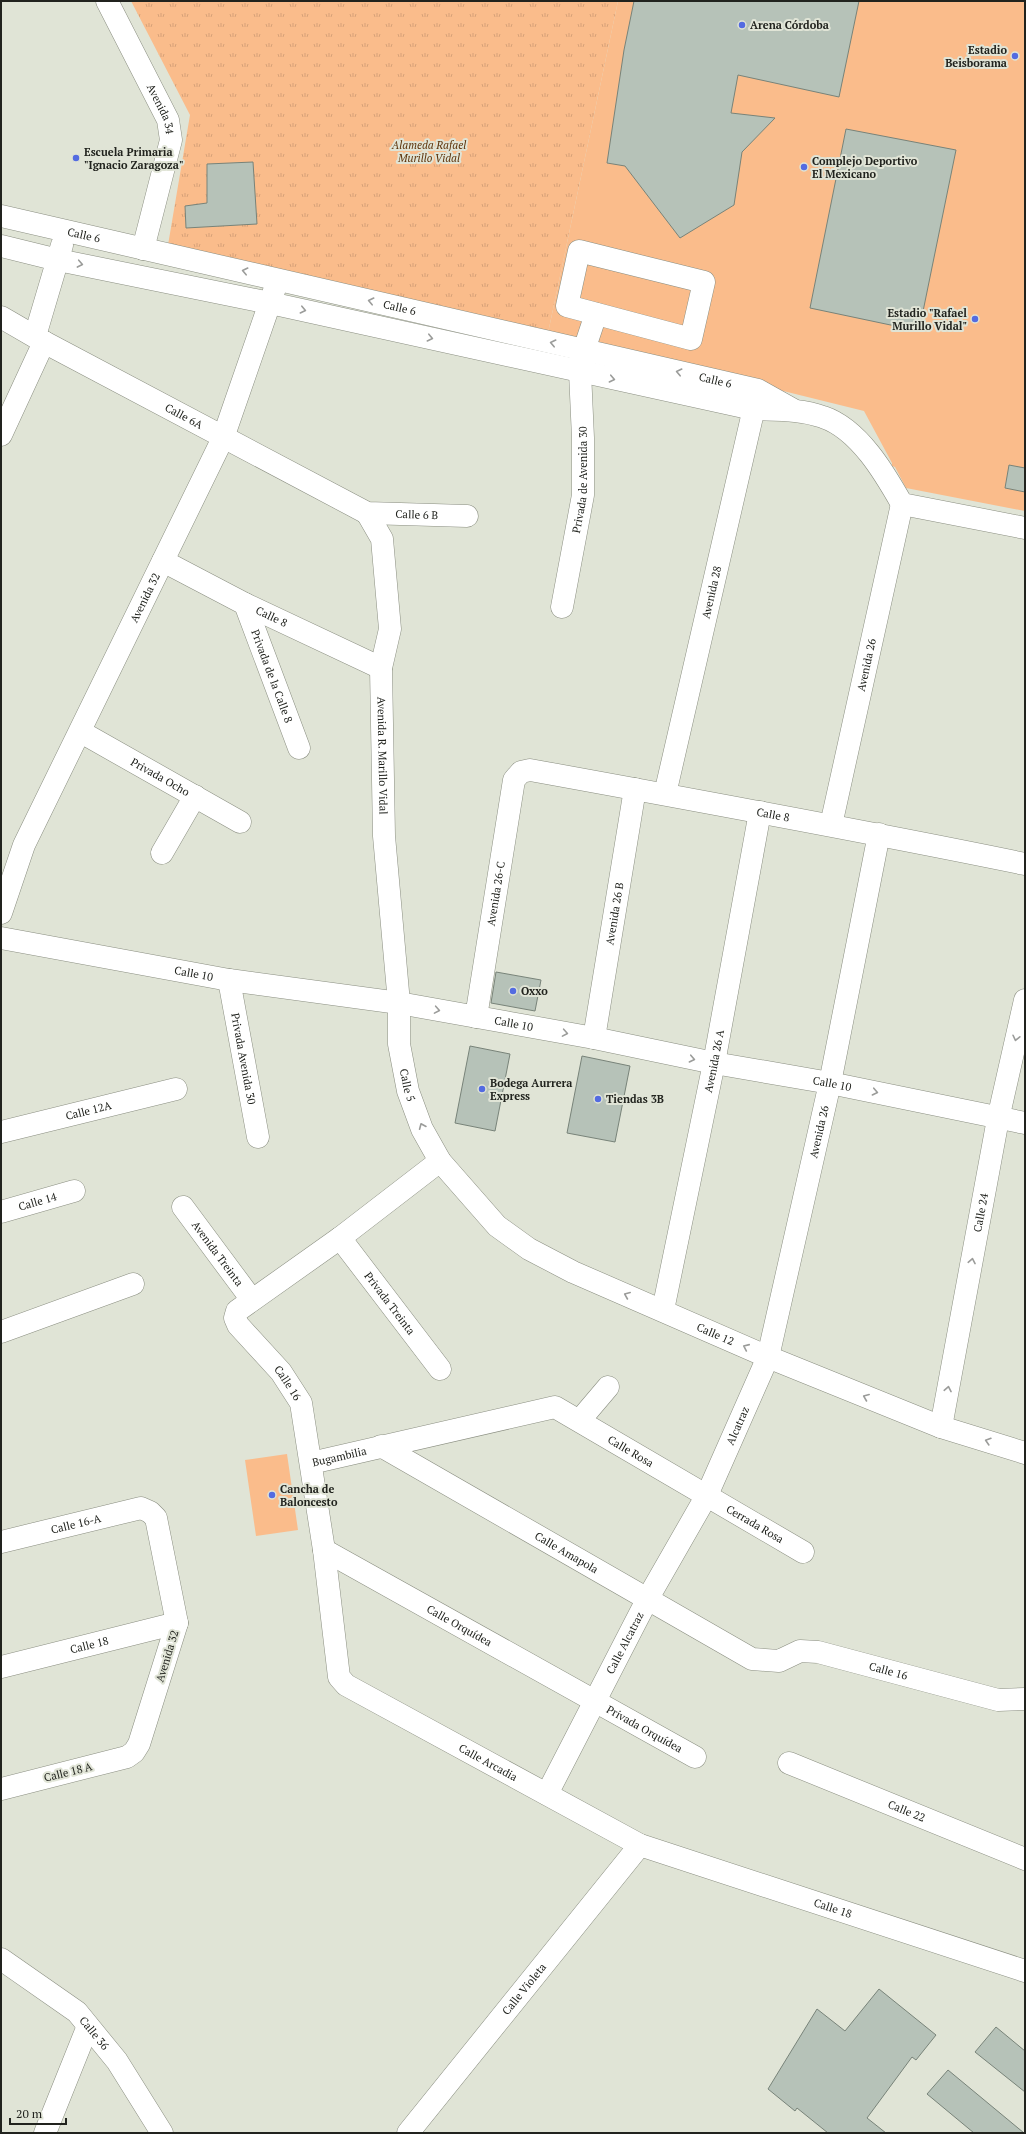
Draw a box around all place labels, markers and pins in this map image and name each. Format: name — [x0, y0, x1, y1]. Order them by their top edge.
place label: Arena Córdoba — [750, 18, 829, 32]
marker: Arena Córdoba — [737, 20, 747, 30]
place label: Estadio Beisborama — [945, 43, 1007, 70]
marker: Estadio Beisborama — [1010, 51, 1020, 61]
place label: Escuela Primaria "Ignacio Zaragoza" — [84, 145, 183, 172]
marker: Escuela Primaria "Ignacio Zaragoza" — [71, 153, 81, 163]
place label: Complejo Deportivo El Mexicano — [812, 154, 918, 181]
marker: Complejo Deportivo El Mexicano — [799, 162, 809, 172]
place label: Estadio "Rafael Murillo Vidal" — [887, 306, 967, 333]
marker: Estadio "Rafael Murillo Vidal" — [970, 314, 980, 324]
place label: Oxxo — [521, 984, 548, 998]
marker: Oxxo — [508, 986, 518, 996]
place label: Bodega Aurrera Express — [490, 1076, 572, 1103]
marker: Bodega Aurrera Express — [477, 1084, 487, 1094]
place label: Tiendas 3B — [606, 1092, 664, 1106]
marker: Tiendas 3B — [593, 1094, 603, 1104]
place label: Cancha de Baloncesto — [280, 1482, 338, 1509]
marker: Cancha de Baloncesto — [267, 1490, 277, 1500]

